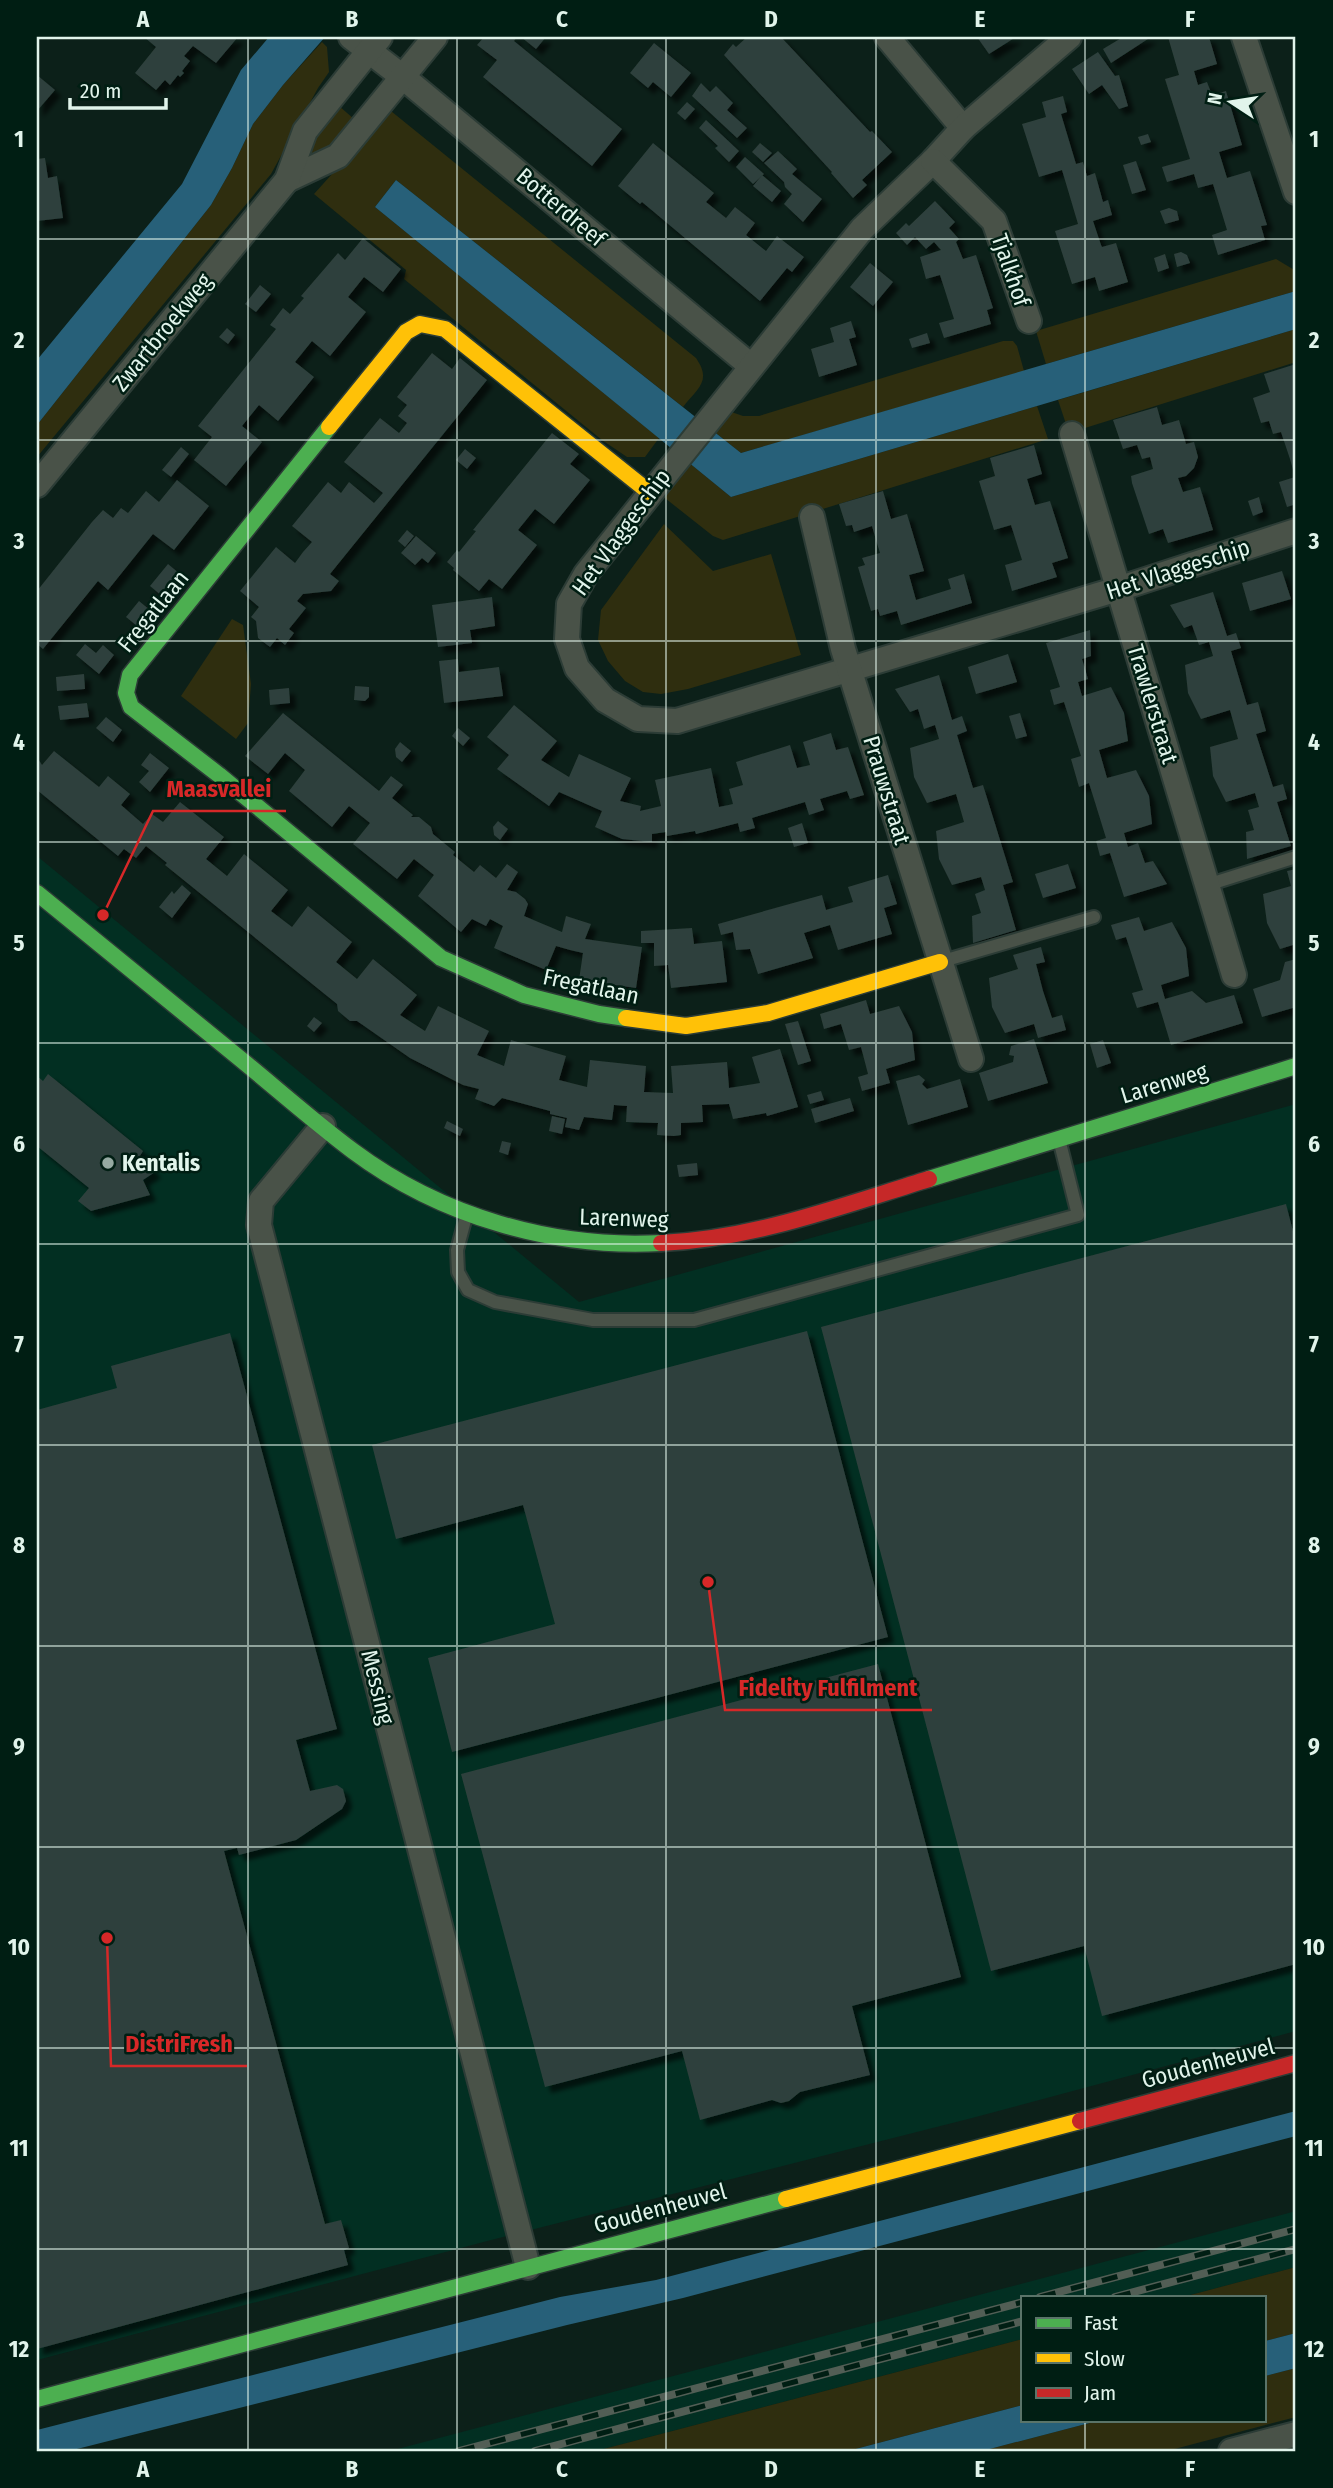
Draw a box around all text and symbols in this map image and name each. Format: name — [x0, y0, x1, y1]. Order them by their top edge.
text: A — [136, 5, 150, 33]
text: B — [346, 5, 359, 33]
text: C — [556, 5, 568, 33]
text: D — [764, 5, 778, 33]
text: E — [975, 5, 986, 33]
text: F — [1185, 5, 1195, 33]
scale bar — [70, 66, 166, 110]
north arrow — [1196, 66, 1266, 136]
text: 20 m — [80, 78, 121, 104]
text: N — [1202, 91, 1227, 107]
text: 1 — [14, 125, 24, 153]
text: 1 — [1309, 125, 1319, 153]
street label: Botterdreef — [511, 162, 613, 254]
street label: Tjalkhof — [986, 230, 1037, 312]
street label: Zwartbroekweg — [106, 267, 218, 396]
text: 2 — [13, 326, 25, 354]
text: 2 — [1308, 326, 1320, 354]
street label: Het Vlaggeschip — [566, 463, 676, 601]
text: 3 — [13, 527, 25, 555]
text: 3 — [1308, 527, 1320, 555]
street label: Het Vlaggeschip — [1103, 533, 1253, 605]
street label: Fregatlaan — [111, 564, 195, 658]
street label: Trawlerstraat — [1122, 641, 1185, 767]
text: 4 — [13, 728, 25, 756]
text: 4 — [1308, 728, 1320, 756]
street label: Prauwstraat — [857, 732, 917, 848]
callout: Maasvallei — [153, 766, 286, 811]
text: Maasvallei — [167, 775, 271, 803]
text: 5 — [13, 929, 25, 957]
text: 5 — [1308, 929, 1320, 957]
street label: Fregatlaan — [540, 962, 642, 1010]
street label: Larenweg — [1117, 1056, 1211, 1109]
text: 6 — [13, 1130, 25, 1158]
text: 6 — [1308, 1130, 1320, 1158]
place label: Kentalis — [122, 1149, 200, 1177]
marker: Kentalis — [100, 1155, 116, 1171]
street label: Larenweg — [579, 1202, 669, 1234]
text: 7 — [14, 1330, 24, 1358]
text: 7 — [1309, 1330, 1319, 1358]
text: 8 — [13, 1531, 25, 1559]
text: 8 — [1308, 1531, 1320, 1559]
street label: Messing — [355, 1647, 401, 1727]
callout: Fidelity Fulfilment — [725, 1665, 932, 1710]
text: Fidelity Fulfilment — [739, 1674, 918, 1702]
text: 9 — [13, 1732, 25, 1760]
text: 9 — [1308, 1732, 1320, 1760]
text: 10 — [8, 1933, 30, 1961]
text: 10 — [1303, 1933, 1325, 1961]
callout: DistriFresh — [111, 2021, 247, 2066]
text: DistriFresh — [125, 2030, 233, 2058]
street label: Goudenheuvel — [1139, 2032, 1277, 2094]
text: 11 — [9, 2134, 29, 2162]
text: 11 — [1304, 2134, 1324, 2162]
street label: Goudenheuvel — [591, 2177, 729, 2239]
legend — [1021, 2296, 1266, 2422]
text: Fast — [1084, 2310, 1118, 2336]
text: 12 — [9, 2335, 30, 2363]
text: 12 — [1304, 2335, 1325, 2363]
text: Slow — [1084, 2346, 1125, 2372]
text: Jam — [1084, 2380, 1116, 2406]
text: A — [136, 2455, 150, 2483]
text: B — [346, 2455, 359, 2483]
text: C — [556, 2455, 568, 2483]
text: D — [764, 2455, 778, 2483]
text: E — [975, 2455, 986, 2483]
text: F — [1185, 2455, 1195, 2483]

